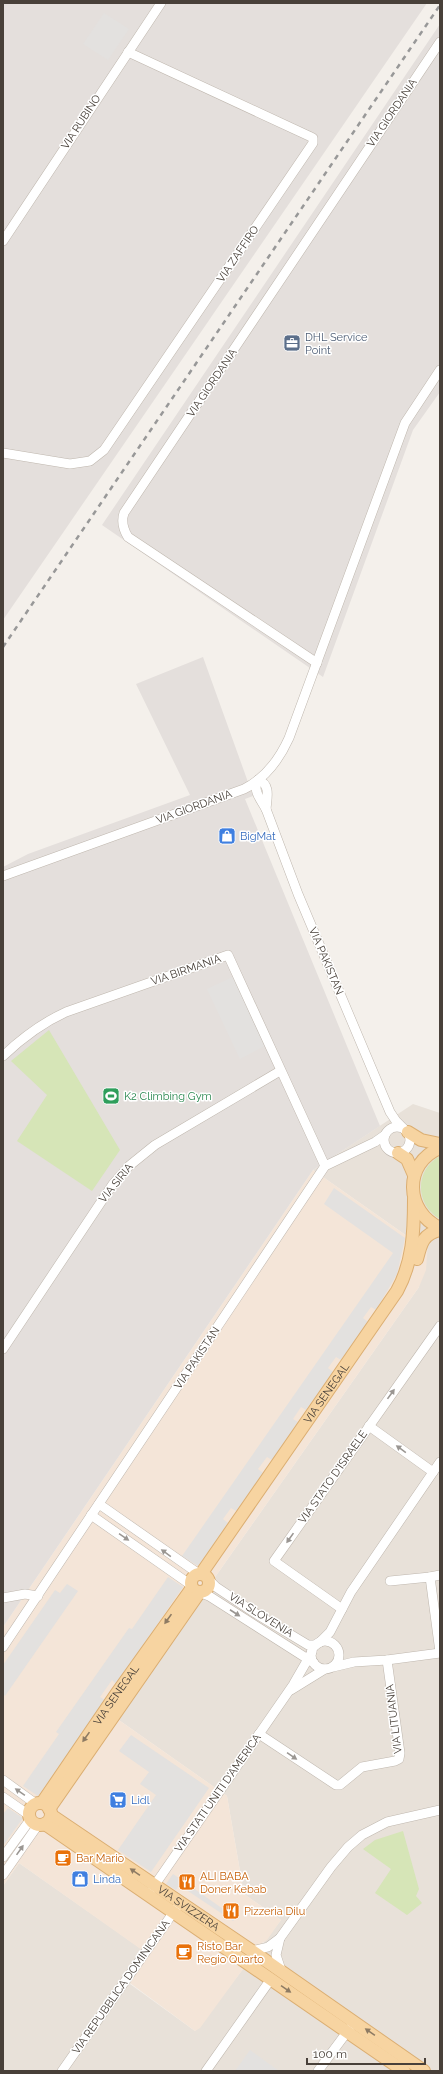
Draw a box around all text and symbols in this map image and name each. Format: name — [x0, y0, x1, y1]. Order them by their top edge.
street label: VIA GIORDANIA — [364, 76, 420, 150]
street label: VIA RUBINO — [59, 92, 103, 152]
street label: VIA ZAFFIRO — [214, 223, 262, 285]
place label: DHL Service Point — [305, 331, 368, 357]
office icon: DHL Service Point — [282, 333, 302, 353]
street label: VIA GIORDANIA — [184, 346, 240, 420]
street label: VIA GIORDANIA — [154, 787, 234, 827]
shop icon: BigMat — [217, 826, 237, 846]
place label: BigMat — [240, 830, 276, 843]
street label: VIA PAKISTAN — [306, 925, 346, 997]
street label: VIA BIRMANIA — [149, 952, 223, 988]
sports icon: K2 Climbing Gym — [101, 1086, 121, 1106]
place label: K2 Climbing Gym — [124, 1090, 212, 1103]
street label: VIA SIRIA — [96, 1160, 136, 1205]
street label: VIA PAKISTAN — [171, 1324, 223, 1392]
street label: VIA SENEGAL — [301, 1360, 352, 1426]
one-way arrow — [387, 1389, 395, 1399]
street label: VIA STATO D'ISRAELE — [296, 1428, 370, 1526]
one-way arrow — [396, 1445, 406, 1453]
one-way arrow — [118, 1533, 129, 1541]
one-way arrow — [286, 1533, 294, 1544]
one-way arrow — [161, 1549, 172, 1557]
street label: VIA SLOVENIA — [226, 1590, 296, 1640]
one-way arrow — [229, 1609, 241, 1616]
one-way arrow — [164, 1614, 172, 1624]
street label: VIA SENEGAL — [91, 1662, 142, 1727]
street label: VIA LITUANIA — [383, 1683, 405, 1755]
street label: VIA STATI UNITI D'AMERICA — [172, 1731, 264, 1855]
one-way arrow — [82, 1732, 90, 1742]
one-way arrow — [286, 1752, 297, 1760]
one-way arrow — [14, 1788, 25, 1796]
supermarket icon: Lidl — [108, 1790, 128, 1810]
place label: Lidl — [131, 1794, 150, 1807]
one-way arrow — [16, 1845, 24, 1855]
cafe icon: Bar Mario — [53, 1848, 73, 1868]
place label: Bar Mario — [76, 1852, 125, 1865]
one-way arrow — [130, 1868, 140, 1876]
shop icon: Linda — [70, 1869, 90, 1889]
place label: ALI BABA Doner Kebab — [200, 1870, 267, 1896]
restaurant icon: ALI BABA Doner Kebab — [177, 1872, 197, 1892]
place label: Linda — [93, 1873, 121, 1886]
street label: VIA SVIZZERA — [155, 1882, 222, 1934]
restaurant icon: Pizzeria Dilu — [221, 1901, 241, 1921]
place label: Pizzeria Dilu — [244, 1905, 305, 1918]
street label: VIA REPUBBLICA DOMINICANA — [70, 1917, 173, 2057]
place label: Risto Bar Regio Quarto — [197, 1940, 264, 1966]
cafe icon: Risto Bar Regio Quarto — [174, 1942, 194, 1962]
one-way arrow — [281, 1985, 292, 1993]
one-way arrow — [364, 2028, 375, 2036]
scale bar — [307, 2040, 425, 2066]
text: 100 m — [313, 2047, 347, 2061]

